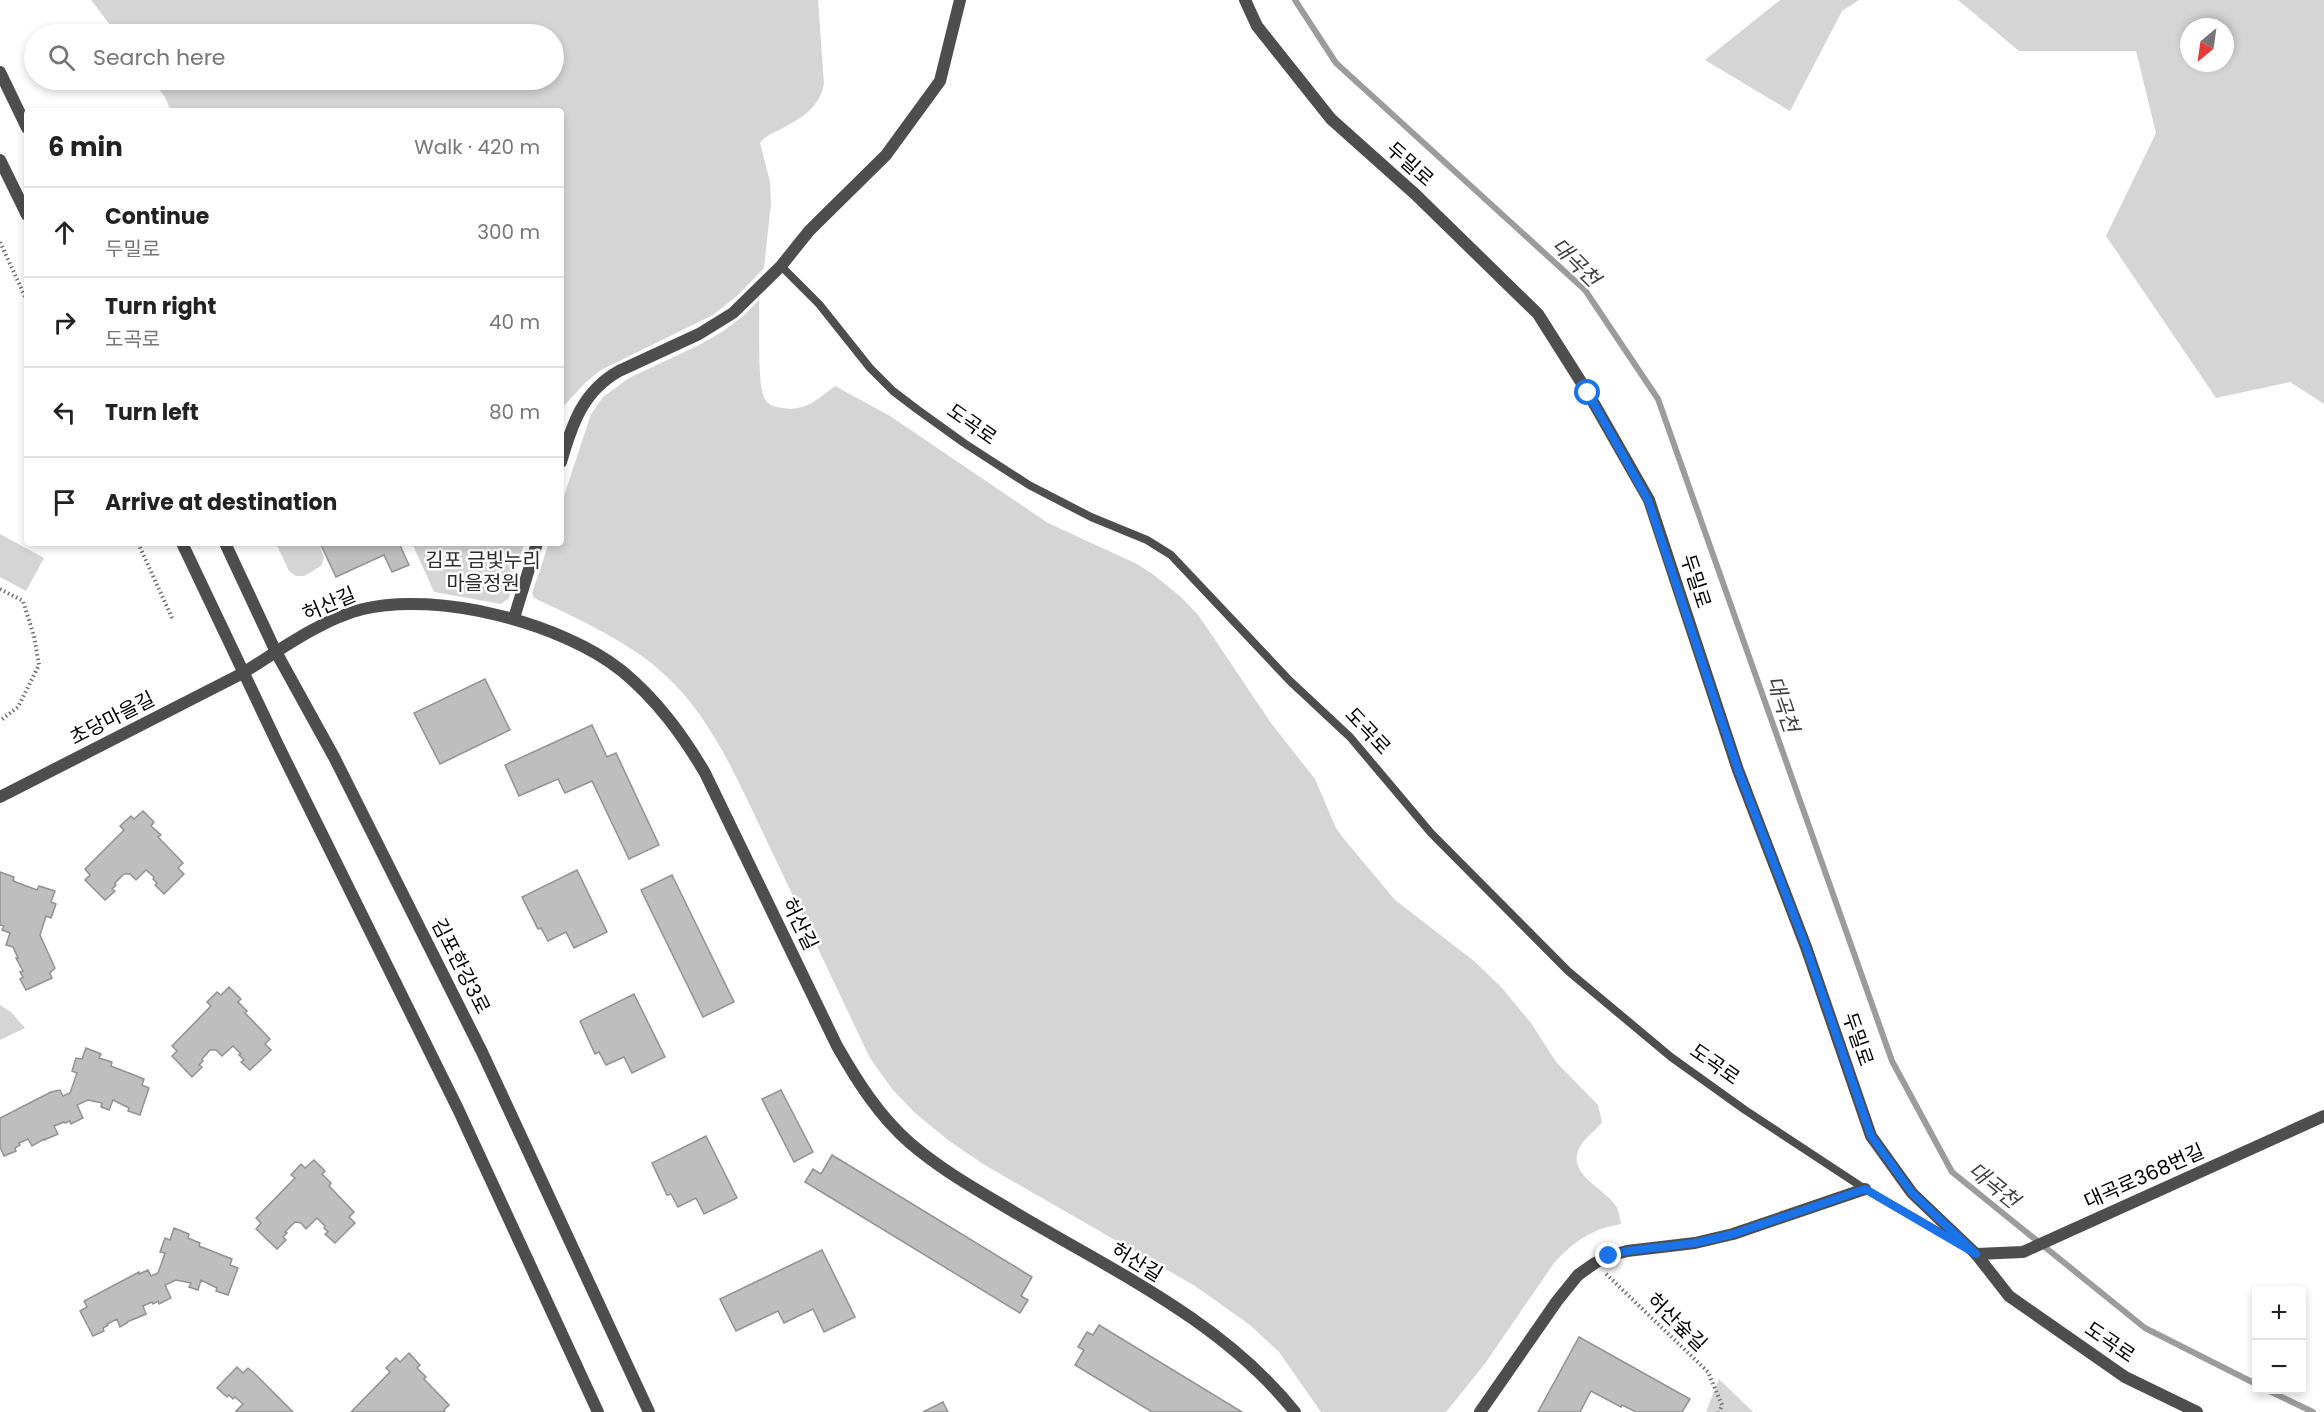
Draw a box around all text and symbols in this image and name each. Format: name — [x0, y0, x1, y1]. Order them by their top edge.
north arrow — [2180, 18, 2234, 72]
search box — [24, 24, 564, 90]
icon: search — [45, 41, 78, 74]
text: Search here — [93, 42, 226, 73]
text: 6 min — [48, 129, 123, 165]
text: Walk · 420 m — [414, 133, 540, 161]
street label: 두밀로 — [1380, 135, 1440, 193]
text: Continue — [105, 201, 209, 232]
icon: ahead — [48, 216, 81, 249]
text: 300 m — [477, 218, 540, 246]
water label: 대곡천 — [1545, 231, 1609, 295]
text: 두밀로 — [105, 235, 160, 263]
text: Turn right — [105, 291, 216, 322]
icon: right — [48, 306, 81, 339]
text: 40 m — [489, 308, 540, 336]
text: 도곡로 — [105, 325, 160, 353]
route start — [1574, 379, 1600, 405]
icon: left — [48, 396, 81, 429]
text: Turn left — [105, 397, 199, 428]
street label: 도곡로 — [941, 397, 1003, 451]
text: 80 m — [489, 398, 540, 426]
icon: arrive — [48, 486, 81, 519]
text: Arrive at destination — [105, 487, 337, 518]
park label: 김포 금빛누리 마을정원 — [425, 546, 541, 597]
street label: 두밀로 — [1674, 550, 1718, 612]
street label: 허산길 — [298, 580, 360, 628]
water label: 대곡천 — [1760, 672, 1807, 739]
street label: 초당마을길 — [65, 685, 159, 751]
street label: 도곡로 — [1339, 701, 1397, 761]
street label: 허산길 — [775, 893, 825, 955]
street label: 김포한강3로 — [425, 913, 497, 1019]
street label: 두밀로 — [1836, 1008, 1880, 1070]
street label: 도곡로 — [1684, 1037, 1746, 1091]
street label: 대곡로368번길 — [2079, 1137, 2209, 1215]
water label: 대곡천 — [1962, 1155, 2028, 1216]
street label: 허산길 — [1106, 1236, 1168, 1288]
route end — [1595, 1242, 1621, 1268]
street label: 허산숲길 — [1641, 1286, 1713, 1358]
map controls — [2252, 1286, 2306, 1394]
button: + — [2252, 1286, 2306, 1340]
street label: 도곡로 — [2079, 1315, 2141, 1369]
button: − — [2252, 1340, 2306, 1394]

